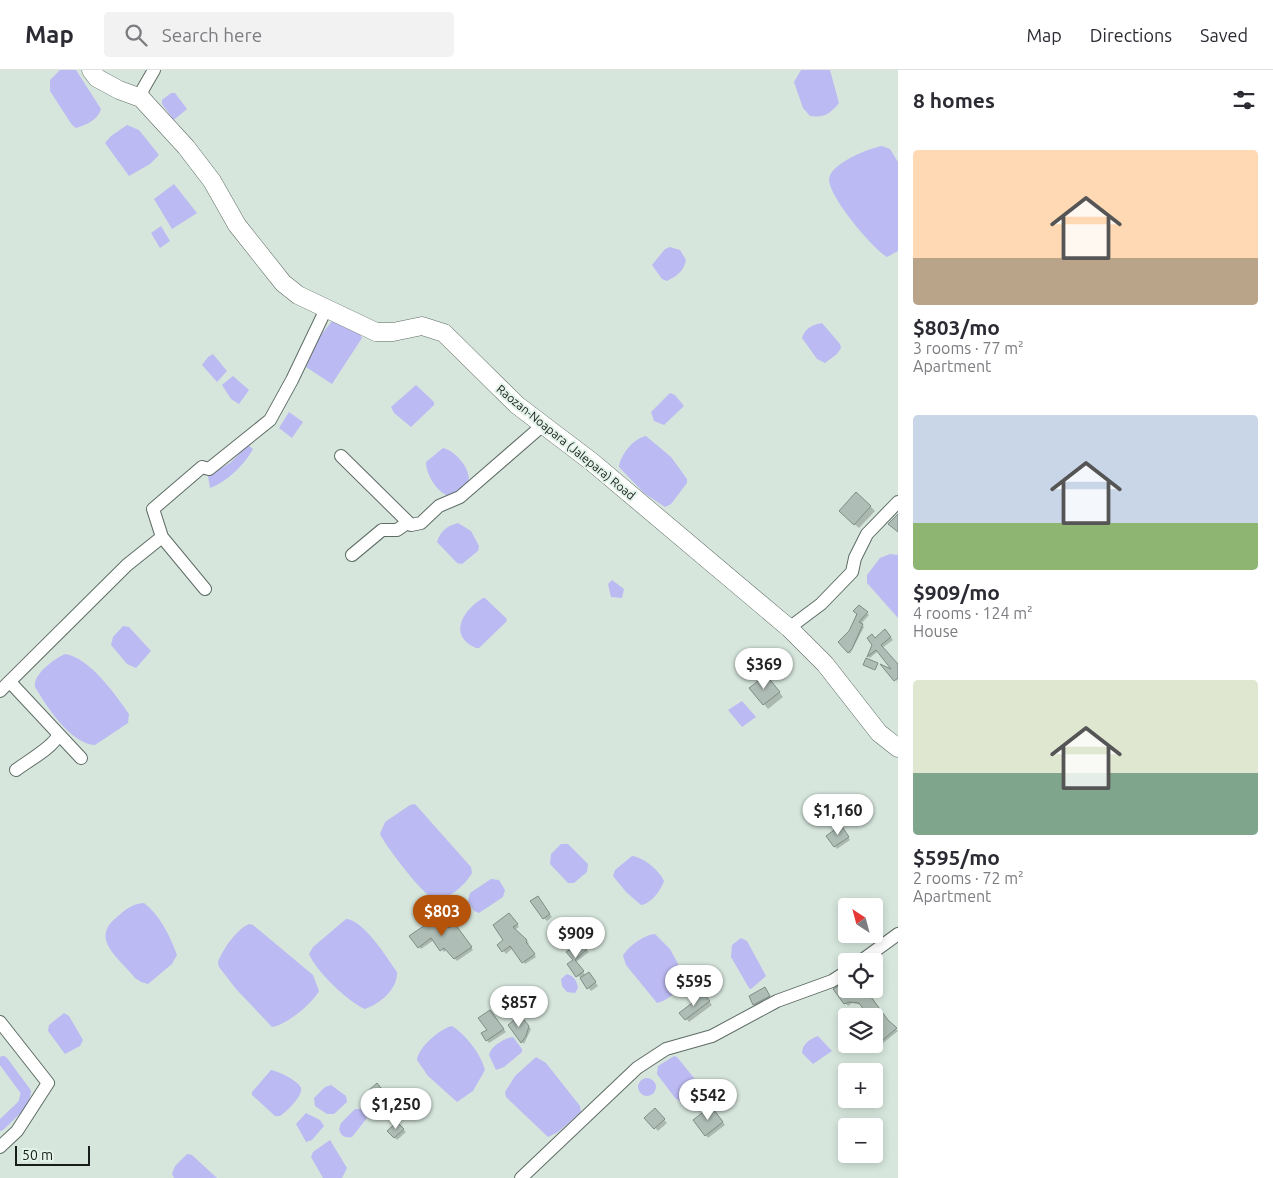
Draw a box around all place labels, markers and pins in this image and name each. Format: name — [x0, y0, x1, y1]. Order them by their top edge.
pin: $369 — [734, 648, 794, 690]
pin: $1,160 — [797, 794, 879, 836]
pin: $803 — [412, 894, 472, 937]
pin: $909 — [546, 916, 606, 959]
pin: $595 — [664, 964, 724, 1007]
pin: $857 — [489, 986, 549, 1028]
pin: $542 — [678, 1078, 738, 1121]
pin: $1,250 — [355, 1088, 437, 1130]

